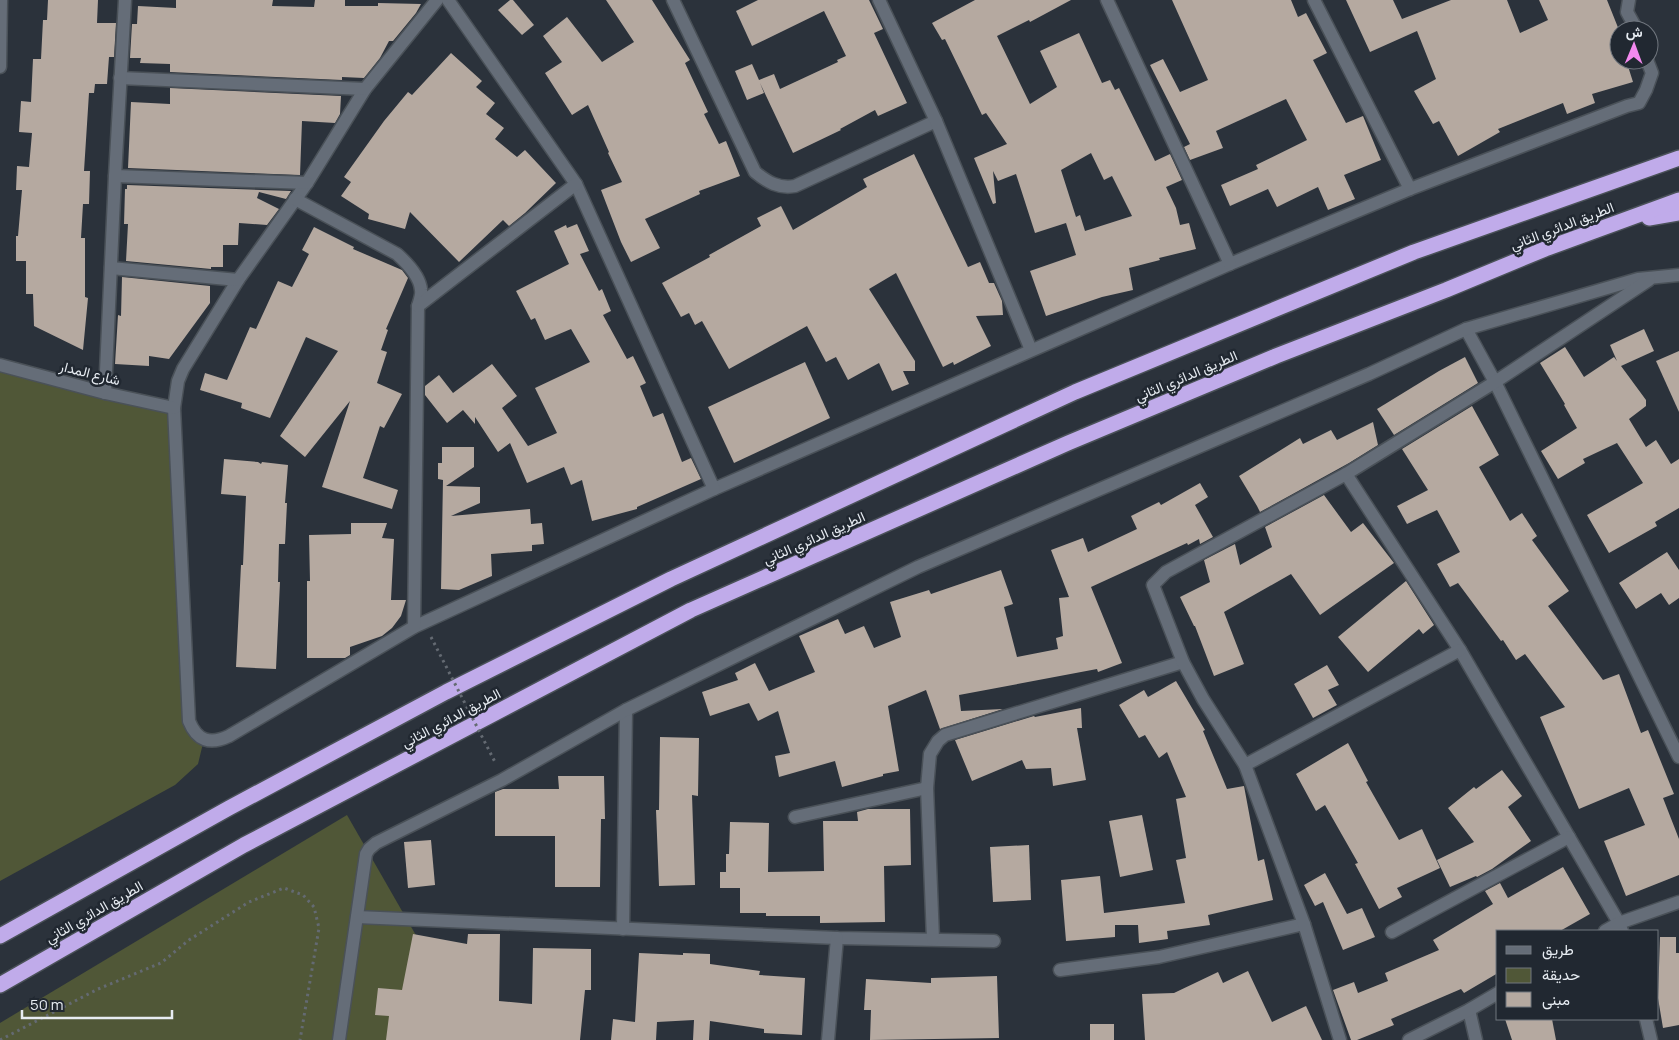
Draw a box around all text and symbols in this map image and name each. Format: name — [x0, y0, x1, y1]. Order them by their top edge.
north arrow — [1609, 20, 1659, 70]
text: ش — [1626, 22, 1643, 41]
street label: الطريق الدائري الثاني — [1507, 197, 1618, 257]
street label: الطريق الدائري الثاني — [1132, 345, 1241, 409]
street label: شارع المدار — [56, 356, 122, 391]
street label: الطريق الدائري الثاني — [760, 507, 869, 571]
street label: الطريق الدائري الثاني — [398, 683, 505, 754]
street label: الطريق الدائري الثاني — [41, 876, 148, 950]
legend — [1496, 930, 1659, 1020]
text: طريق — [1542, 939, 1574, 960]
text: حديقة — [1542, 964, 1580, 985]
scale bar — [22, 988, 172, 1020]
text: مبنى — [1542, 989, 1570, 1010]
text: 50 m — [30, 994, 64, 1015]

